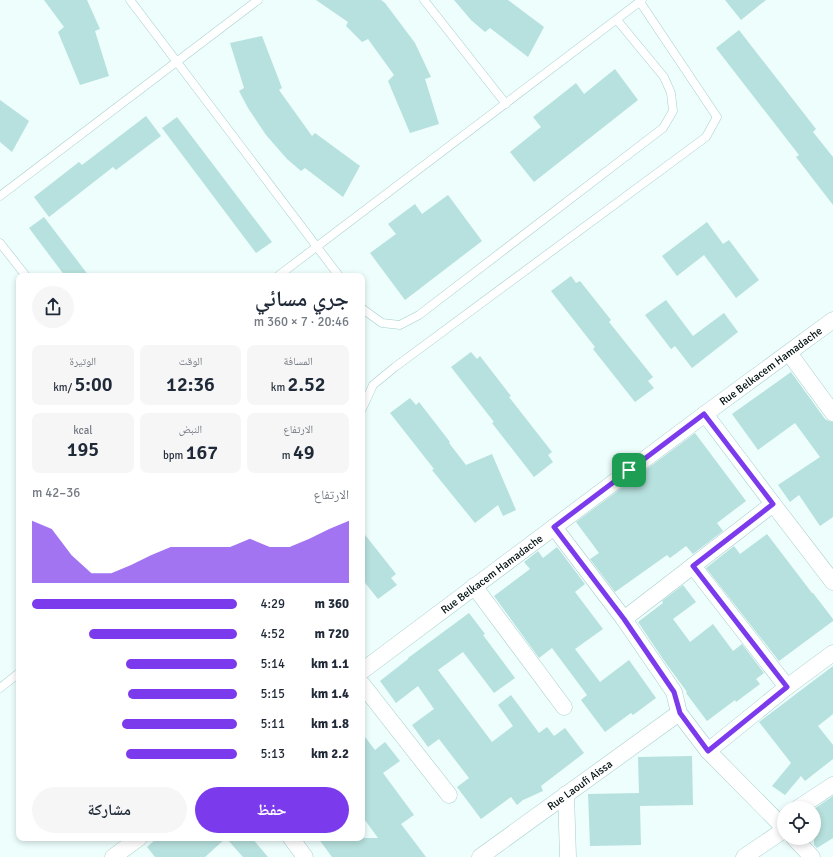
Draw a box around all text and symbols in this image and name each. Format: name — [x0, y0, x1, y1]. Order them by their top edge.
text: جري مسائي — [255, 285, 349, 312]
button: share — [32, 286, 74, 328]
text: 20:46 · 7 × 360 m — [254, 314, 349, 330]
street label: Rue Belkacem Hamadache — [717, 324, 824, 408]
text: الوتيرة — [69, 355, 96, 368]
text: الوقت — [179, 355, 202, 368]
text: المسافة — [284, 355, 313, 368]
text: 5:00 — [75, 372, 113, 397]
text: 12:36 — [166, 372, 215, 397]
text: 2.52 — [288, 372, 325, 397]
text: /km — [53, 381, 75, 394]
text: km — [271, 381, 288, 394]
text: النبض — [179, 423, 202, 436]
text: الارتفاع — [283, 423, 313, 436]
text: kcal — [73, 424, 92, 437]
text: 195 — [67, 437, 99, 462]
text: 167 — [186, 440, 218, 465]
text: 49 — [293, 440, 315, 465]
text: bpm — [163, 449, 186, 462]
text: m — [282, 449, 293, 462]
pin — [612, 453, 646, 487]
icon: arrive — [618, 459, 640, 481]
text: 36–42 m — [32, 485, 80, 501]
text: الارتفاع — [314, 487, 349, 503]
street label: Rue Belkacem Hamadache — [438, 531, 545, 616]
text: 4:29 — [260, 596, 285, 612]
text: 360 m — [315, 596, 349, 612]
text: 4:52 — [260, 626, 285, 642]
text: 720 m — [315, 626, 349, 642]
text: 5:14 — [260, 656, 285, 672]
text: 1.1 km — [311, 656, 349, 672]
text: 5:15 — [260, 686, 285, 702]
text: 1.4 km — [311, 686, 349, 702]
text: 5:11 — [260, 716, 285, 732]
text: 1.8 km — [311, 716, 349, 732]
text: 5:13 — [260, 746, 285, 762]
text: 2.2 km — [311, 746, 349, 762]
street label: Rue Laoufi Aissa — [545, 757, 615, 813]
button: مشاركة — [32, 787, 187, 833]
button: حفظ — [195, 787, 349, 833]
map controls — [777, 801, 821, 845]
button: locate — [777, 801, 821, 845]

